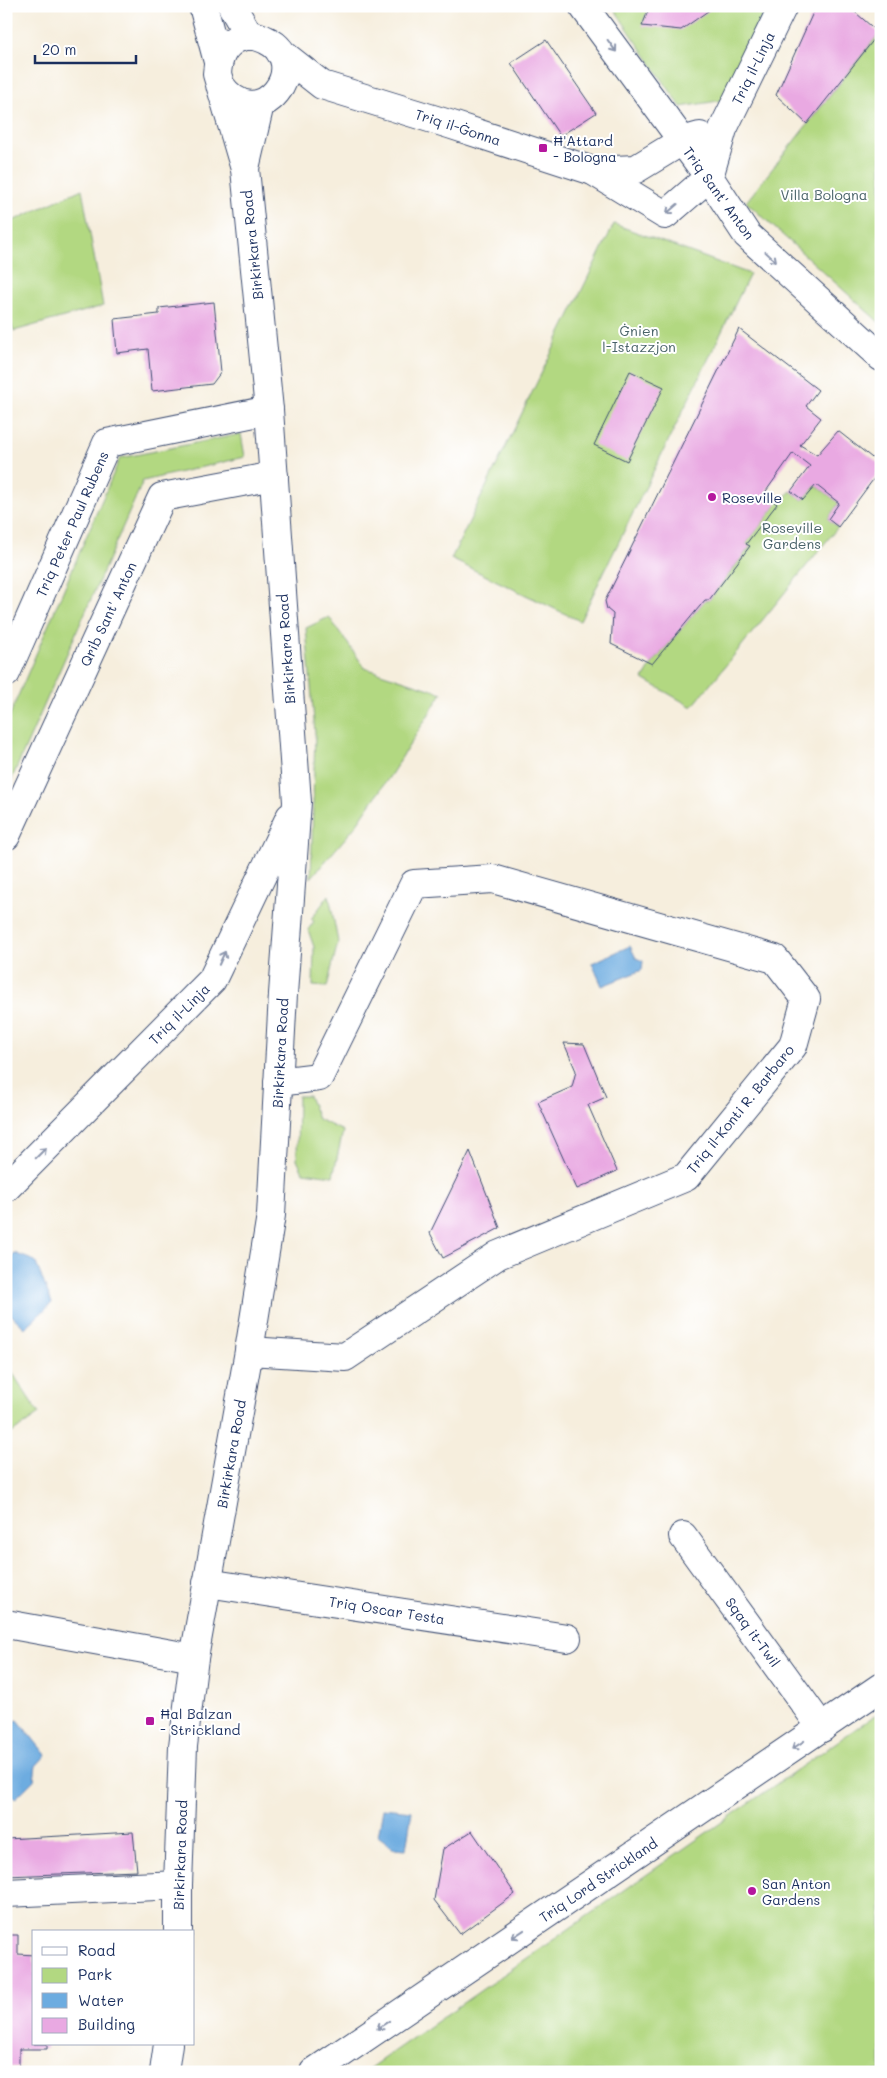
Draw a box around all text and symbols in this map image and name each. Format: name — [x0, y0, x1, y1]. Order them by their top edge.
street label: Triq il-Linja — [727, 28, 779, 108]
scale bar — [35, 32, 136, 64]
one-way arrow — [607, 38, 617, 52]
text: 20 m — [42, 39, 76, 59]
street label: Triq il-Ġonna — [413, 104, 503, 150]
place label: Ħ'Attard - Bologna — [553, 131, 617, 166]
marker: Ħ'Attard - Bologna — [537, 142, 549, 154]
street label: Triq Sant' Anton — [679, 143, 759, 243]
park label: Villa Bologna — [781, 185, 867, 204]
street label: Birkirkara Road — [237, 189, 267, 301]
one-way arrow — [666, 203, 679, 215]
one-way arrow — [764, 251, 777, 263]
park label: Ġnien l-Istazzjon — [602, 321, 676, 356]
street label: Triq Peter Paul Rubens — [31, 448, 113, 600]
place label: Roseville — [722, 488, 782, 507]
marker: Roseville — [706, 491, 718, 503]
park label: Roseville Gardens — [762, 518, 822, 553]
street label: Qrib Sant' Anton — [75, 559, 141, 669]
street label: Birkirkara Road — [273, 593, 299, 705]
one-way arrow — [217, 951, 227, 966]
street label: Triq il-Linja — [144, 979, 214, 1049]
street label: Birkirkara Road — [268, 997, 292, 1108]
street label: Triq il-Konti R. Barbaro — [682, 1041, 798, 1177]
one-way arrow — [34, 1148, 46, 1160]
street label: Birkirkara Road — [212, 1398, 250, 1510]
street label: Triq Oscar Testa — [328, 1591, 446, 1629]
street label: Sqaq it-Twil — [721, 1593, 785, 1671]
place label: Ħal Balzan - Strickland — [160, 1704, 240, 1739]
marker: Ħal Balzan - Strickland — [144, 1715, 156, 1727]
one-way arrow — [791, 1740, 805, 1750]
street label: Birkirkara Road — [169, 1800, 191, 1910]
street label: Triq Lord Strickland — [535, 1833, 661, 1927]
place label: San Anton Gardens — [762, 1874, 831, 1909]
marker: San Anton Gardens — [746, 1885, 758, 1897]
one-way arrow — [511, 1929, 525, 1939]
legend — [32, 1930, 195, 2046]
text: Road — [78, 1940, 115, 1960]
text: Park — [78, 1964, 112, 1984]
text: Water — [78, 1990, 124, 2010]
text: Building — [78, 2014, 135, 2034]
one-way arrow — [377, 2020, 391, 2030]

